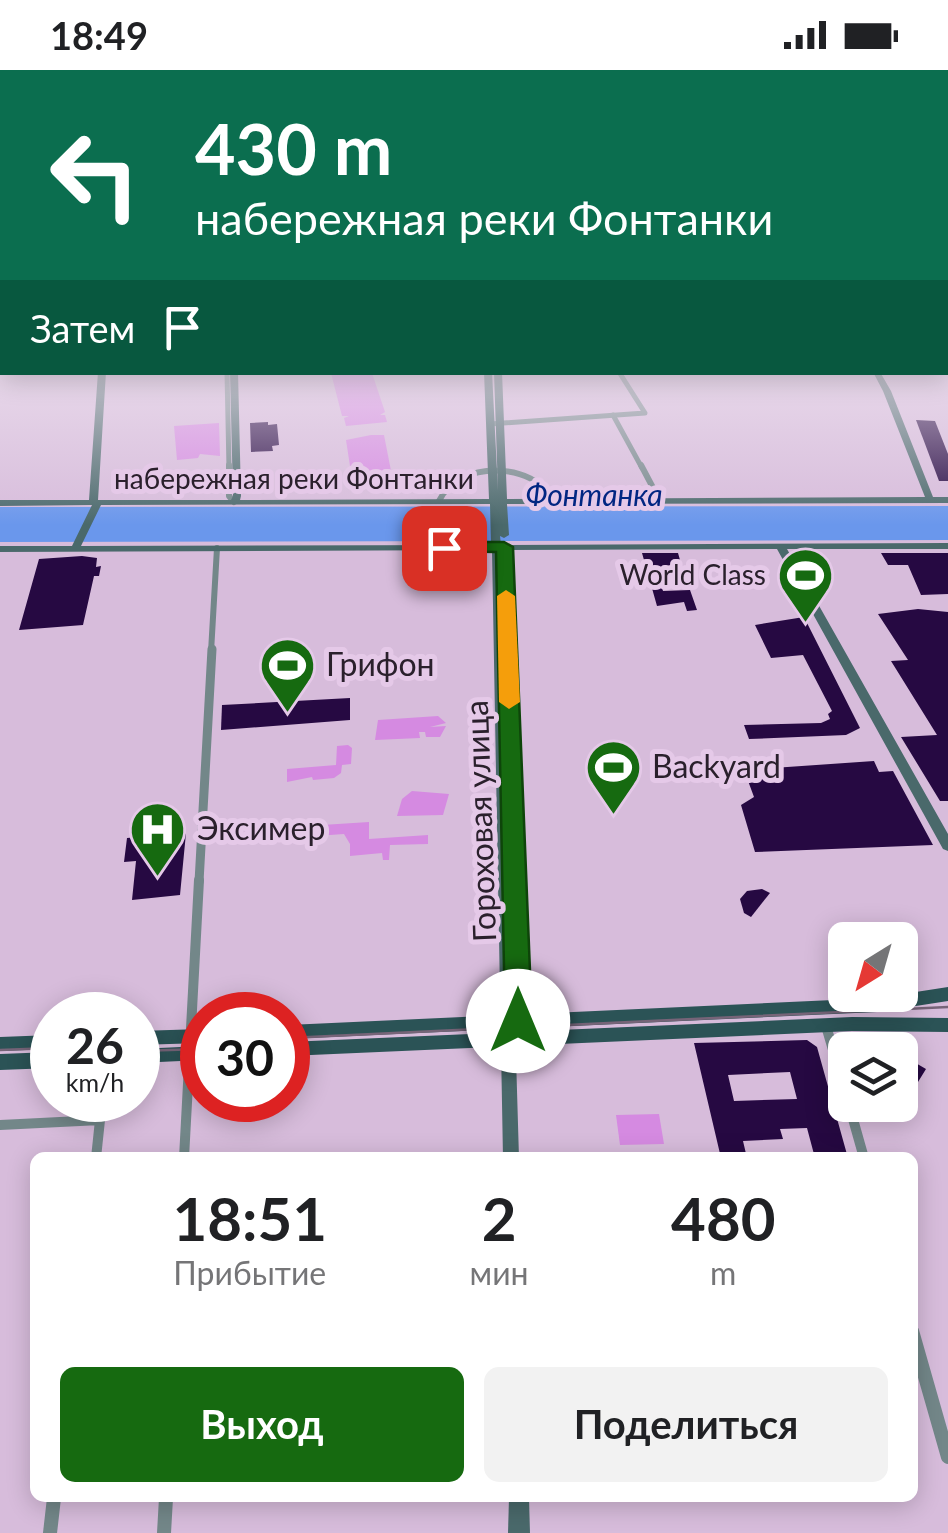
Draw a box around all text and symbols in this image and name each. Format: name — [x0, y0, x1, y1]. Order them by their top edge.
text: 18:49 — [50, 12, 148, 58]
text: 430 m — [195, 106, 392, 190]
icon: left — [30, 110, 160, 240]
text: набережная реки Фонтанки — [195, 191, 773, 245]
icon: arrive — [155, 300, 210, 355]
text: Затем — [30, 305, 135, 351]
street label: набережная реки Фонтанки — [114, 461, 474, 495]
water label: Фонтанка — [525, 476, 663, 512]
pin — [402, 506, 487, 591]
icon: arrive — [417, 521, 472, 576]
sports icon: World Class — [775, 545, 835, 624]
place label: World Class — [620, 557, 766, 591]
sports icon: Грифон — [257, 635, 317, 714]
place label: Грифон — [326, 644, 435, 683]
street label: Гороховая улица — [456, 700, 503, 943]
sports icon: Backyard — [583, 737, 643, 816]
place label: Backyard — [652, 746, 781, 785]
hospital icon: Эксимер — [128, 799, 188, 878]
place label: Эксимер — [197, 808, 325, 847]
north arrow — [828, 922, 918, 1012]
map controls — [828, 922, 918, 1122]
position arrow — [466, 969, 570, 1073]
speed limit sign: 30 — [180, 992, 310, 1122]
text: 26 — [66, 1015, 124, 1075]
button: layers — [828, 1032, 918, 1122]
text: km/h — [66, 1067, 124, 1097]
text: 18:51 — [172, 1182, 327, 1254]
text: 2 — [482, 1182, 517, 1254]
text: 480 — [671, 1182, 775, 1254]
text: Прибытие — [173, 1253, 326, 1292]
text: мин — [470, 1253, 529, 1292]
text: m — [710, 1253, 736, 1292]
button: Выход — [60, 1367, 464, 1482]
button: Поделиться — [484, 1367, 888, 1482]

